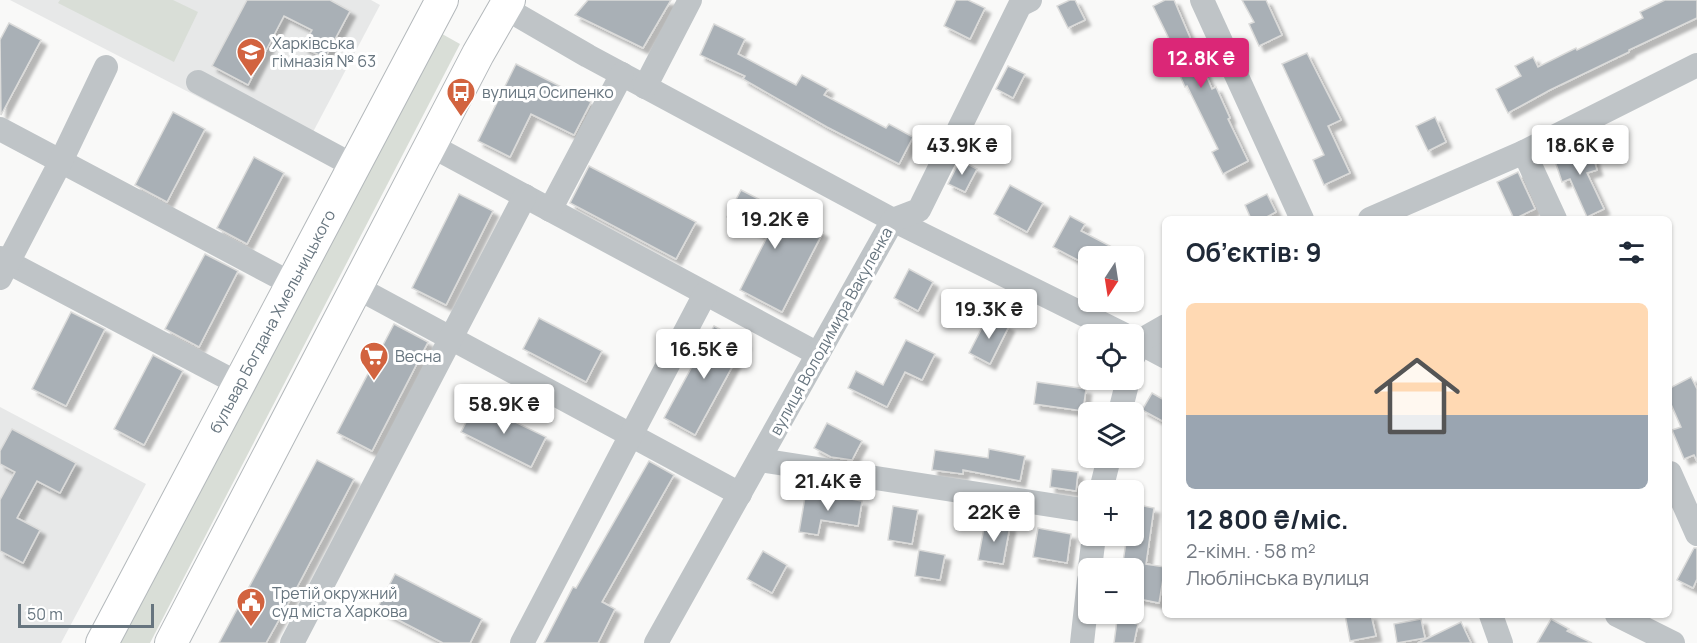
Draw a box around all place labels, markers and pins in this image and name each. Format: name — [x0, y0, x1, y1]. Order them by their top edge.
place label: Харківська гімназія № 63 — [272, 32, 376, 72]
school or university icon: Харківська гімназія № 63 — [235, 36, 267, 78]
pin: 12.8K ₴ — [1146, 38, 1256, 89]
bus stop icon: вулиця Осипенко — [445, 76, 477, 118]
place label: вулиця Осипенко — [482, 81, 614, 103]
pin: 43.9K ₴ — [907, 125, 1017, 176]
pin: 18.6K ₴ — [1525, 125, 1635, 176]
pin: 19.2K ₴ — [720, 199, 830, 250]
pin: 19.3K ₴ — [934, 289, 1044, 340]
pin: 16.5K ₴ — [649, 329, 759, 380]
supermarket icon: Весна — [358, 340, 390, 382]
place label: Весна — [395, 345, 441, 367]
pin: 58.9K ₴ — [449, 384, 559, 435]
pin: 21.4K ₴ — [773, 461, 883, 512]
pin: 22K ₴ — [952, 492, 1036, 543]
place label: Третій окружний суд міста Харкова — [272, 582, 408, 622]
public building icon: Третій окружний суд міста Харкова — [235, 586, 267, 628]

